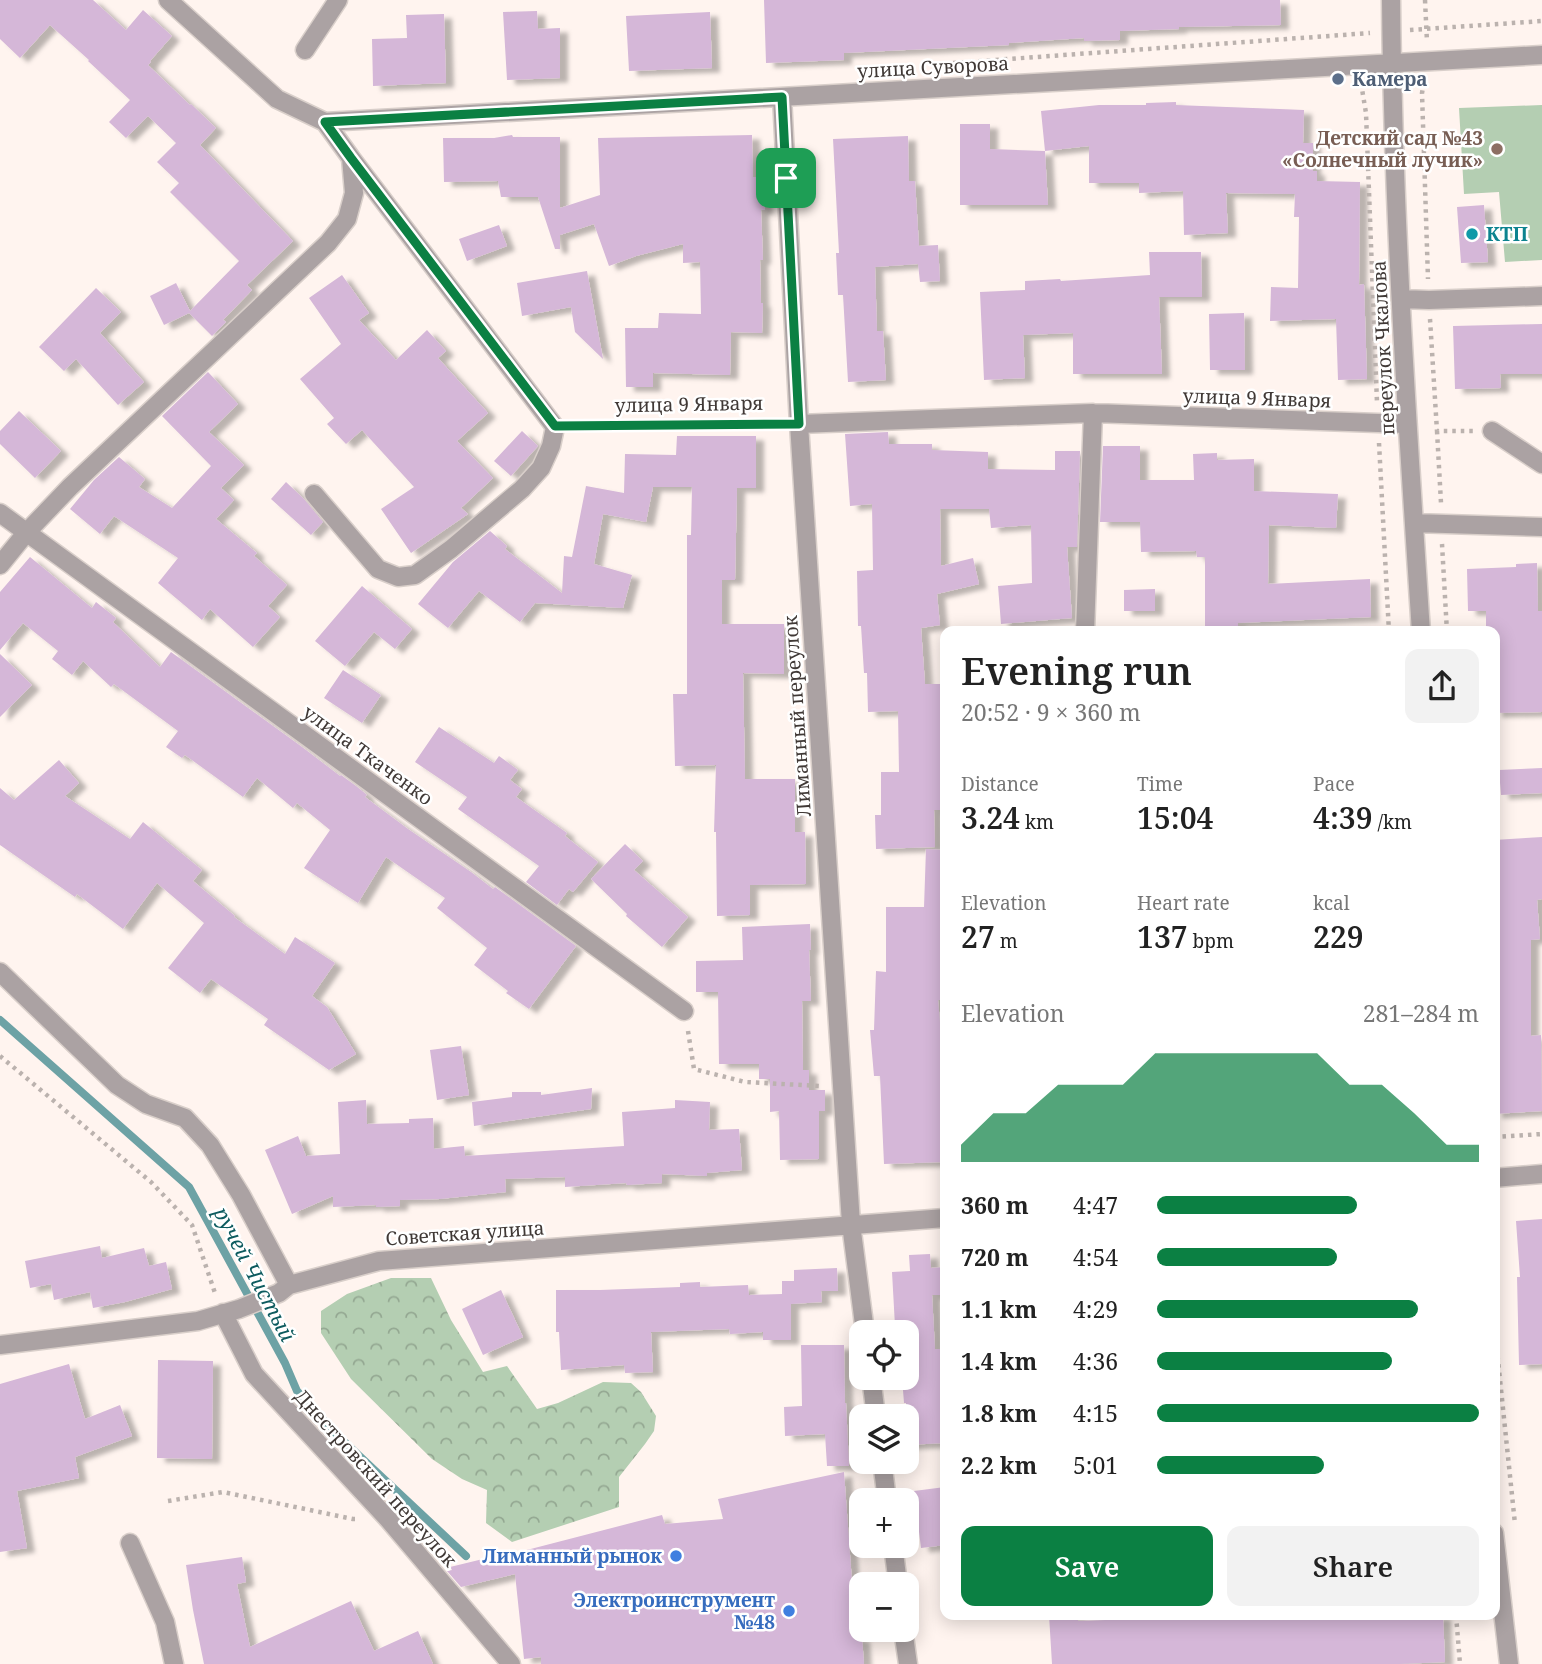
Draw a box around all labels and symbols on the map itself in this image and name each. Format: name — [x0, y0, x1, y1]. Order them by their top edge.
street label: улица Суворова — [856, 50, 1010, 84]
place label: Камера — [1352, 66, 1428, 92]
marker: Камера — [1330, 71, 1346, 87]
place label: Детский сад №43 «Солнечный лучик» — [1282, 125, 1483, 173]
marker: Детский сад №43 «Солнечный лучик» — [1489, 141, 1505, 157]
pin — [756, 148, 816, 208]
place label: КТП — [1486, 221, 1528, 247]
marker: КТП — [1464, 226, 1480, 242]
street label: переулок Чкалова — [1365, 260, 1401, 436]
street label: улица 9 Января — [1182, 382, 1332, 414]
street label: улица 9 Января — [614, 390, 764, 418]
street label: Лиманный переулок — [777, 614, 817, 818]
street label: улица Ткаченко — [298, 699, 438, 811]
water label: ручей Чистый — [207, 1201, 303, 1347]
street label: Советская улица — [385, 1214, 545, 1252]
street label: Днестровский переулок — [289, 1384, 463, 1573]
place label: Лиманный рынок — [482, 1543, 662, 1569]
marker: Лиманный рынок — [668, 1548, 684, 1564]
place label: Электроинструмент №48 — [574, 1587, 775, 1635]
marker: Электроинструмент №48 — [781, 1603, 797, 1619]

